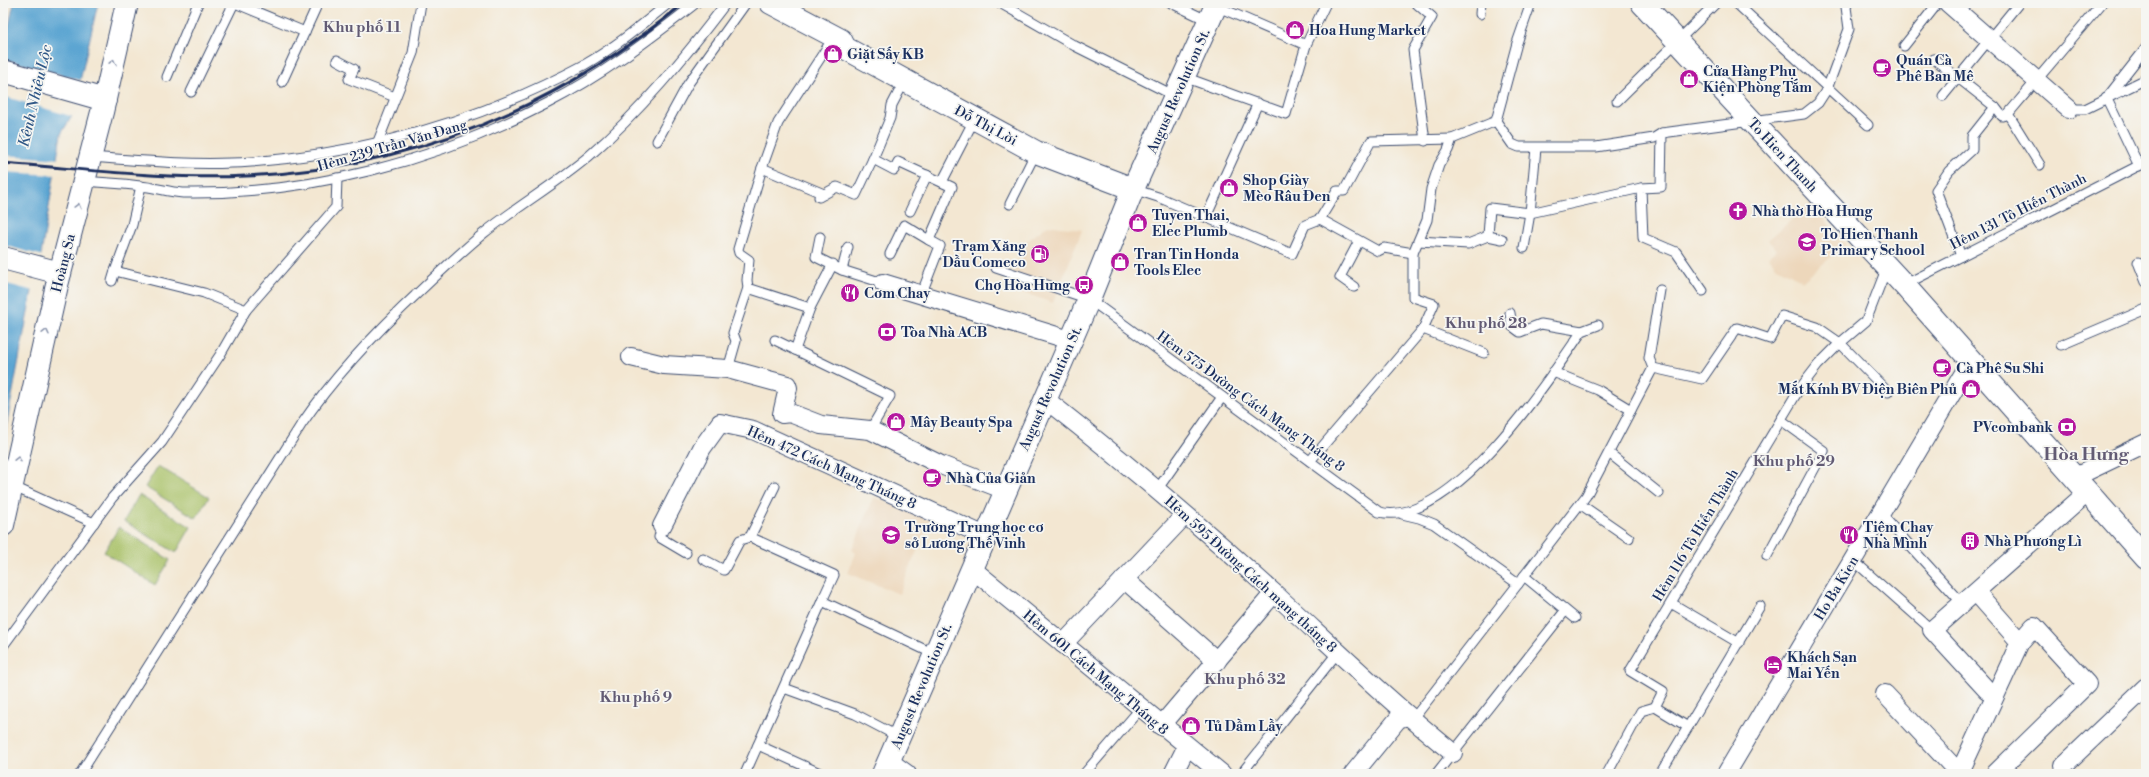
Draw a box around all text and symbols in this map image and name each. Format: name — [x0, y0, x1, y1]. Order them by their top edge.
district label: Khu phố 11 — [323, 18, 402, 37]
shop icon: Hoa Hung Market — [1284, 19, 1306, 41]
place label: Hoa Hung Market — [1309, 22, 1427, 40]
street label: August Revolution St. — [1143, 26, 1215, 158]
water label: Kênh Nhiêu Lộc — [14, 43, 57, 149]
shop icon: Giặt Sấy KB — [822, 43, 844, 65]
place label: Giặt Sấy KB — [847, 46, 924, 64]
place label: Quán Cà Phê Ban Mê — [1896, 52, 1974, 86]
cafe icon: Quán Cà Phê Ban Mê — [1871, 57, 1893, 79]
one-way arrow — [109, 59, 117, 65]
place label: Cửa Hàng Phụ Kiện Phòng Tắm — [1703, 63, 1812, 97]
shop icon: Cửa Hàng Phụ Kiện Phòng Tắm — [1678, 68, 1700, 90]
street label: Đỗ Thị Lời — [951, 102, 1020, 150]
street label: To Hien Thanh — [1743, 115, 1822, 197]
street label: Hẻm 239 Trần Văn Đang — [315, 116, 470, 176]
street label: Hẻm 131 Tô Hiến Thành — [1947, 169, 2090, 254]
place label: Shop Giày Mèo Râu Đen — [1243, 172, 1331, 206]
shop icon: Shop Giày Mèo Râu Đen — [1218, 177, 1240, 199]
church icon: Nhà thờ Hòa Hưng — [1727, 200, 1749, 222]
one-way arrow — [73, 203, 81, 209]
place label: Nhà thờ Hòa Hưng — [1752, 203, 1873, 221]
place label: Tuyen Thai, Elec Plumb — [1152, 207, 1229, 241]
shop icon: Tuyen Thai, Elec Plumb — [1127, 212, 1149, 234]
place label: To Hien Thanh Primary School — [1821, 226, 1925, 260]
street label: Hoàng Sa — [48, 231, 80, 294]
school or university icon: To Hien Thanh Primary School — [1796, 231, 1818, 253]
place label: Trạm Xăng Dầu Comeco — [942, 238, 1027, 272]
fuel station icon: Trạm Xăng Dầu Comeco — [1029, 243, 1051, 265]
place label: Tran Tin Honda Tools Elec — [1134, 246, 1240, 280]
shop icon: Tran Tin Honda Tools Elec — [1109, 251, 1131, 273]
bus stop icon: Chợ Hòa Hưng — [1073, 274, 1095, 296]
place label: Chợ Hòa Hưng — [975, 277, 1071, 295]
restaurant icon: Cơm Chay — [839, 282, 861, 304]
place label: Cơm Chay — [864, 285, 931, 303]
district label: Khu phố 28 — [1445, 314, 1527, 333]
bank icon: Tòa Nhà ACB — [876, 321, 898, 343]
street label: August Revolution St. — [1015, 323, 1087, 455]
place label: Tòa Nhà ACB — [901, 324, 987, 342]
street label: Hẻm 575 Đường Cách Mạng Tháng 8 — [1153, 327, 1348, 476]
one-way arrow — [42, 329, 50, 335]
cafe icon: Cà Phê Su Shi — [1931, 357, 1953, 379]
place label: Cà Phê Su Shi — [1956, 360, 2044, 378]
shop icon: Mắt Kính BV Điện Biên Phủ — [1960, 378, 1982, 400]
place label: Mắt Kính BV Điện Biên Phủ — [1778, 380, 1957, 399]
shop icon: Mây Beauty Spa — [885, 411, 907, 433]
place label: Mây Beauty Spa — [910, 414, 1013, 432]
bank icon: PVcombank — [2056, 416, 2078, 438]
place label: PVcombank — [1973, 419, 2053, 437]
street label: Hẻm 472 Cách Mạng Tháng 8 — [744, 422, 919, 514]
district label: Hòa Hưng — [2043, 443, 2129, 466]
district label: Khu phố 29 — [1753, 452, 1835, 471]
one-way arrow — [13, 456, 21, 462]
street label: Hẻm 116 Tô Hiến Thành — [1649, 465, 1743, 605]
cafe icon: Nhà Của Giản — [921, 467, 943, 489]
place label: Nhà Của Giản — [946, 470, 1036, 488]
street label: Hẻm 595 Đường Cách mạng tháng 8 — [1160, 493, 1340, 657]
place label: Trường Trung học cơ sở Lương Thế Vinh — [905, 519, 1044, 553]
place label: Tiệm Chay Nhà Mình — [1863, 519, 1934, 553]
school or university icon: Trường Trung học cơ sở Lương Thế Vinh — [880, 524, 902, 546]
restaurant icon: Tiệm Chay Nhà Mình — [1838, 524, 1860, 546]
building icon: Nhà Phương Lì — [1959, 530, 1981, 552]
place label: Nhà Phương Lì — [1984, 533, 2082, 551]
street label: Ho Ba Kien — [1811, 552, 1863, 624]
street label: Hẻm 601 Cách Mạng Tháng 8 — [1019, 607, 1172, 739]
street label: August Revolution St. — [887, 621, 957, 753]
place label: Khách Sạn Mai Yến — [1787, 649, 1857, 683]
hotel icon: Khách Sạn Mai Yến — [1762, 654, 1784, 676]
district label: Khu phố 32 — [1204, 670, 1286, 689]
district label: Khu phố 9 — [600, 688, 672, 707]
shop icon: Tủ Dầm Lầy — [1180, 715, 1202, 737]
place label: Tủ Dầm Lầy — [1205, 718, 1284, 736]

